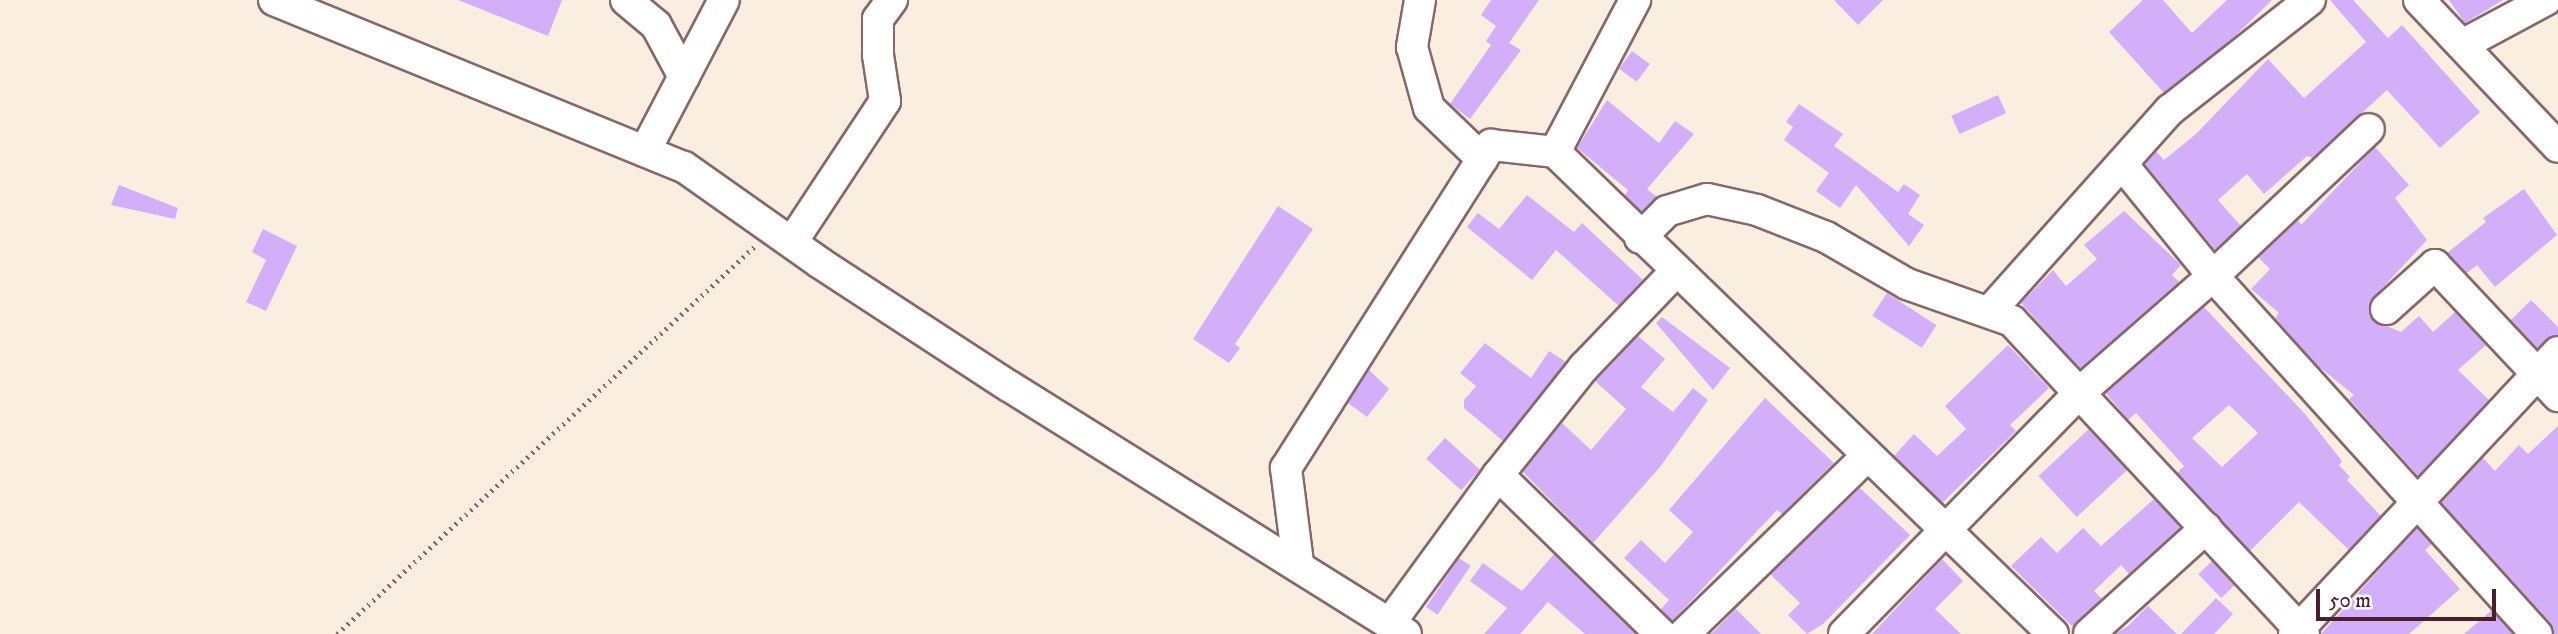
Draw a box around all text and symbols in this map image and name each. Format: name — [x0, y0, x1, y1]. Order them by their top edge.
scale bar — [2320, 574, 2500, 618]
text: 50 m — [2329, 588, 2371, 614]

